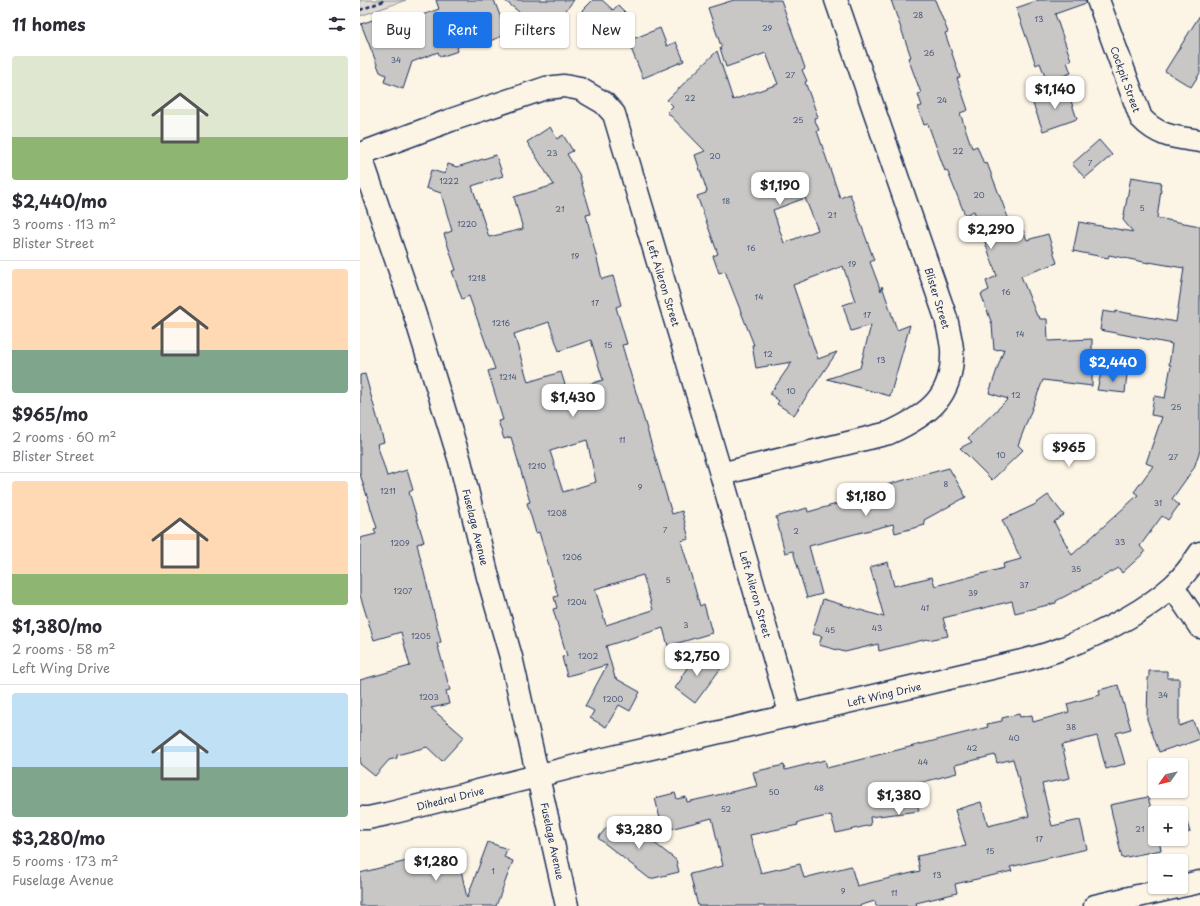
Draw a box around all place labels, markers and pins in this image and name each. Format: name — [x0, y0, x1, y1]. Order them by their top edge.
pin: $1,140 — [1022, 76, 1088, 110]
pin: $1,190 — [747, 172, 813, 206]
pin: $2,290 — [958, 216, 1024, 250]
pin: $2,440 — [1080, 349, 1146, 383]
pin: $1,430 — [540, 384, 606, 418]
pin: $965 — [1045, 434, 1093, 468]
pin: $1,180 — [833, 483, 899, 517]
pin: $2,750 — [664, 643, 730, 677]
pin: $1,380 — [866, 782, 932, 816]
pin: $3,280 — [606, 816, 672, 850]
pin: $1,280 — [403, 848, 469, 882]

